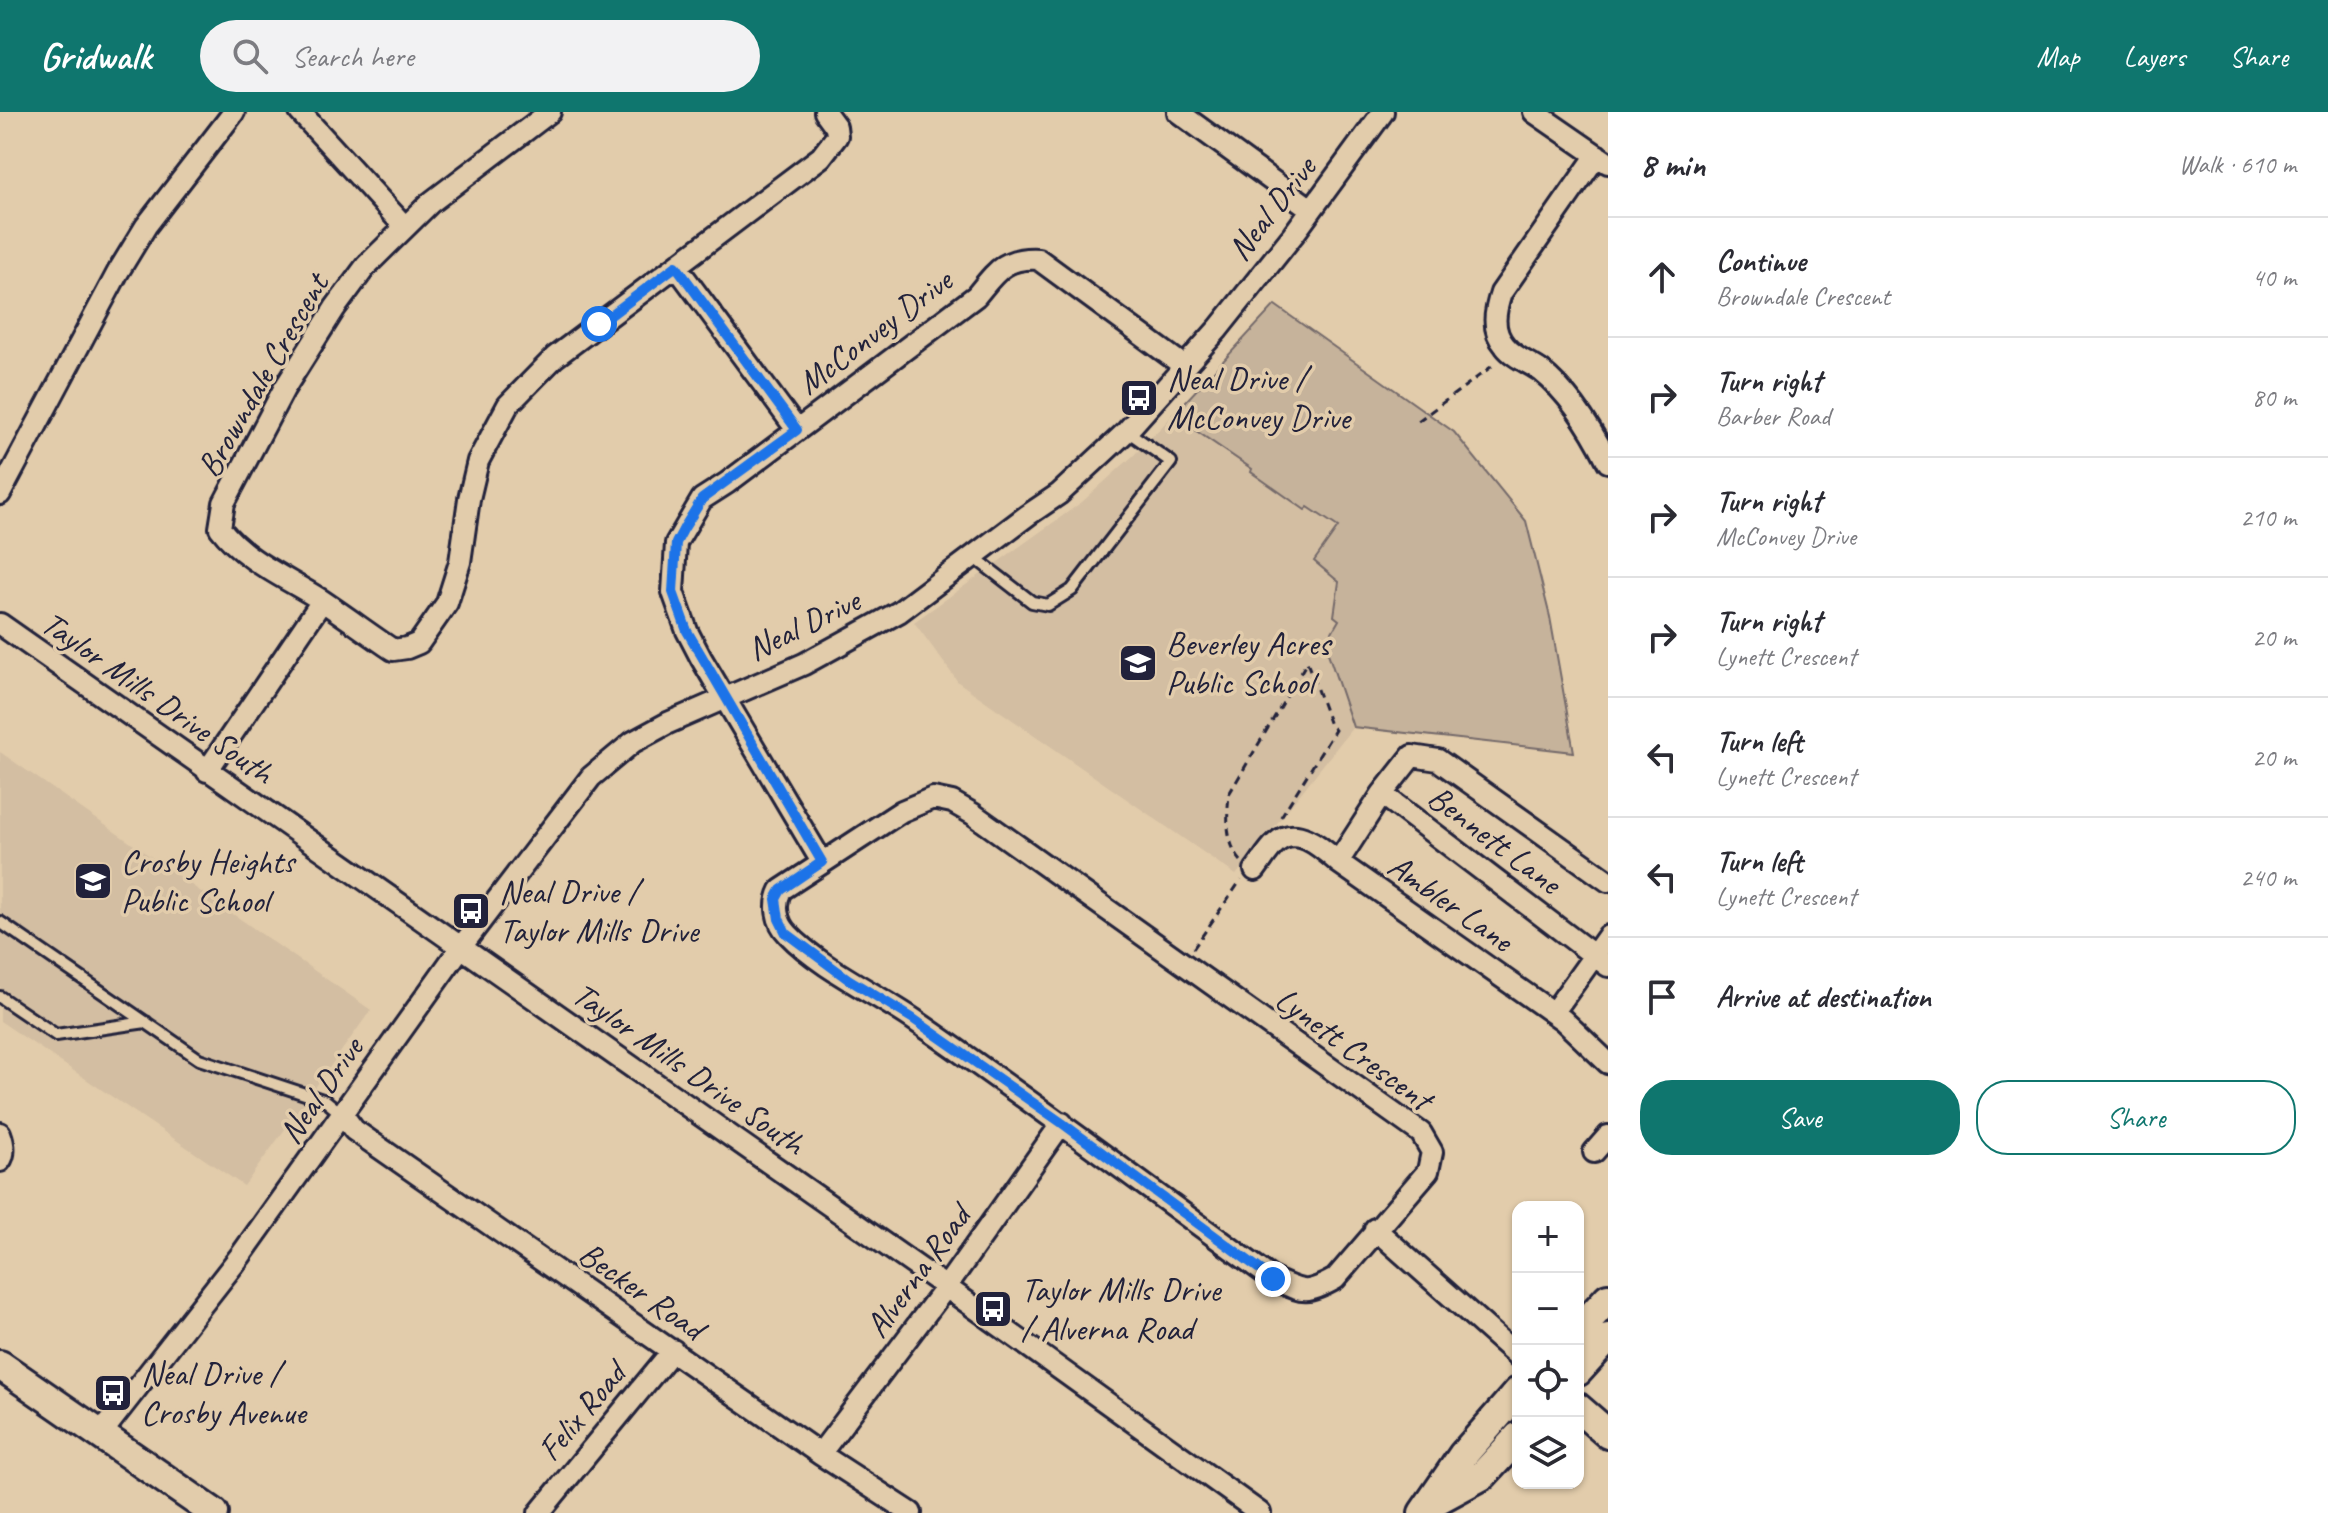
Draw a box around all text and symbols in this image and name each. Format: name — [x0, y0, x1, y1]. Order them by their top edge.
search box — [200, 20, 760, 92]
text: Gridwalk — [40, 33, 152, 80]
icon: search — [228, 34, 272, 78]
text: Search here — [292, 37, 414, 75]
text: Map — [2037, 39, 2080, 74]
text: Layers — [2124, 39, 2185, 74]
text: Share — [2229, 39, 2288, 74]
text: 8 min — [1640, 143, 1705, 186]
street label: Neal Drive — [1218, 145, 1327, 269]
text: Walk · 610 m — [2179, 148, 2296, 181]
text: Continue — [1716, 242, 1806, 280]
icon: ahead — [1640, 255, 1684, 299]
street label: McConvey Drive — [788, 257, 963, 404]
text: 40 m — [2252, 261, 2296, 294]
street label: Browndale Crescent — [187, 263, 340, 484]
text: Browndale Crescent — [1716, 280, 1890, 313]
route start — [581, 306, 617, 342]
place label: Neal Drive / McConvey Drive — [1167, 357, 1353, 439]
text: Turn right — [1716, 362, 1821, 400]
icon: right — [1640, 375, 1684, 419]
bus stop icon: Neal Drive / McConvey Drive — [1118, 377, 1160, 419]
text: 80 m — [2252, 381, 2296, 414]
text: Barber Road — [1716, 400, 1830, 433]
text: Turn right — [1716, 482, 1821, 520]
icon: right — [1640, 495, 1684, 539]
text: 210 m — [2240, 501, 2296, 534]
text: McConvey Drive — [1716, 520, 1856, 553]
street label: Neal Drive — [740, 578, 869, 670]
street label: Taylor Mills Drive South — [33, 601, 284, 795]
text: Turn right — [1716, 602, 1821, 640]
icon: right — [1640, 615, 1684, 659]
text: 20 m — [2252, 621, 2296, 654]
place label: Beverley Acres Public School — [1166, 622, 1333, 704]
text: Lynett Crescent — [1716, 640, 1856, 673]
school or university icon: Beverley Acres Public School — [1117, 642, 1159, 684]
text: Turn left — [1716, 722, 1803, 760]
icon: left — [1640, 735, 1684, 779]
text: 20 m — [2252, 741, 2296, 774]
text: Lynett Crescent — [1716, 760, 1856, 793]
street label: Bennett Lane — [1420, 775, 1572, 905]
place label: Crosby Heights Public School — [121, 840, 297, 922]
text: Turn left — [1716, 842, 1803, 880]
street label: Ambler Lane — [1380, 844, 1523, 962]
icon: left — [1640, 855, 1684, 899]
school or university icon: Crosby Heights Public School — [72, 860, 114, 902]
text: 240 m — [2240, 861, 2296, 894]
place label: Neal Drive / Taylor Mills Drive — [499, 870, 700, 952]
text: Lynett Crescent — [1716, 880, 1856, 913]
bus stop icon: Neal Drive / Taylor Mills Drive — [450, 890, 492, 932]
street label: Taylor Mills Drive South — [564, 972, 815, 1166]
icon: arrive — [1640, 975, 1684, 1019]
street label: Lynett Crescent — [1267, 977, 1444, 1122]
text: Arrive at destination — [1716, 978, 1931, 1016]
street label: Neal Drive — [268, 1026, 374, 1152]
button: Save — [1640, 1080, 1960, 1155]
button: Share — [1976, 1080, 2296, 1155]
street label: Alverna Road — [855, 1192, 983, 1346]
map controls — [1512, 1201, 1584, 1489]
button: + — [1512, 1201, 1584, 1273]
street label: Becker Road — [571, 1232, 716, 1352]
route end — [1255, 1261, 1291, 1297]
place label: Taylor Mills Drive / Alverna Road — [1021, 1268, 1222, 1350]
button: − — [1512, 1273, 1584, 1345]
bus stop icon: Taylor Mills Drive / Alverna Road — [972, 1288, 1014, 1330]
button: locate — [1512, 1345, 1584, 1417]
street label: Felix Road — [528, 1350, 638, 1469]
place label: Neal Drive / Crosby Avenue — [141, 1352, 308, 1434]
bus stop icon: Neal Drive / Crosby Avenue — [92, 1372, 134, 1414]
button: layers — [1512, 1417, 1584, 1489]

